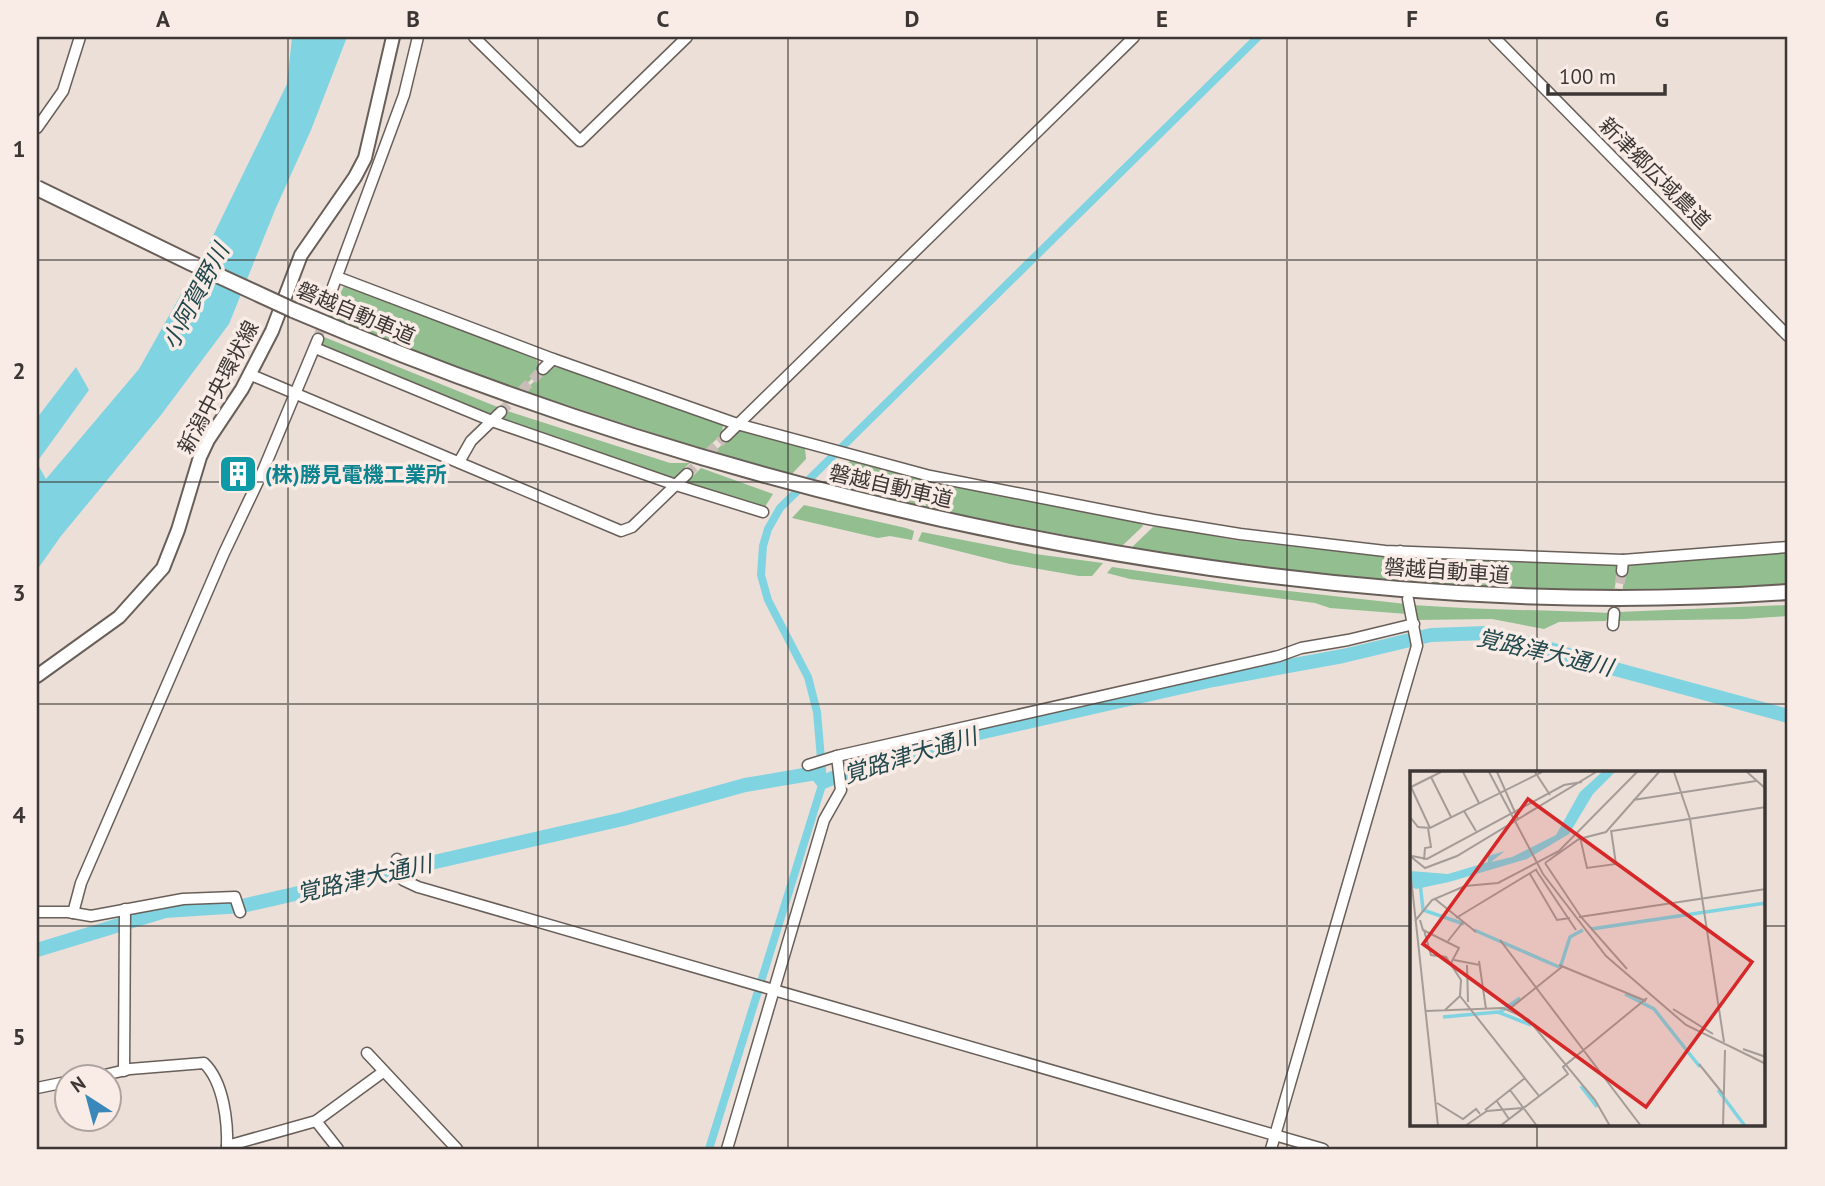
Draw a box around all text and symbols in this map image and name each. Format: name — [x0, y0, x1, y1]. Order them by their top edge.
text: A — [156, 4, 170, 33]
text: B — [406, 4, 420, 33]
text: C — [657, 4, 670, 33]
text: D — [905, 4, 919, 33]
text: E — [1156, 4, 1168, 33]
text: F — [1406, 4, 1418, 33]
text: G — [1655, 4, 1669, 33]
scale bar — [1548, 52, 1666, 96]
text: 100 m — [1559, 63, 1616, 90]
street label: 新津郷広域農道 — [1593, 111, 1717, 235]
text: 1 — [12, 134, 26, 163]
water label: 小阿賀野川 — [155, 236, 236, 354]
street label: 磐越自動車道 — [293, 276, 419, 350]
street label: 新潟中央環状線 — [172, 316, 264, 458]
text: 2 — [12, 356, 26, 385]
building icon: (株)勝見電機工業所 — [217, 453, 259, 495]
street label: 磐越自動車道 — [827, 459, 955, 513]
place label: (株)勝見電機工業所 — [265, 461, 447, 488]
street label: 磐越自動車道 — [1383, 553, 1511, 589]
text: 3 — [12, 578, 26, 607]
water label: 覚路津大通川 — [1475, 622, 1618, 682]
water label: 覚路津大通川 — [840, 720, 983, 789]
inset map — [1410, 771, 1766, 1126]
text: 4 — [12, 800, 26, 829]
water label: 覚路津大通川 — [294, 848, 437, 908]
text: 5 — [12, 1022, 26, 1051]
north arrow — [52, 1064, 122, 1134]
text: N — [66, 1071, 90, 1098]

